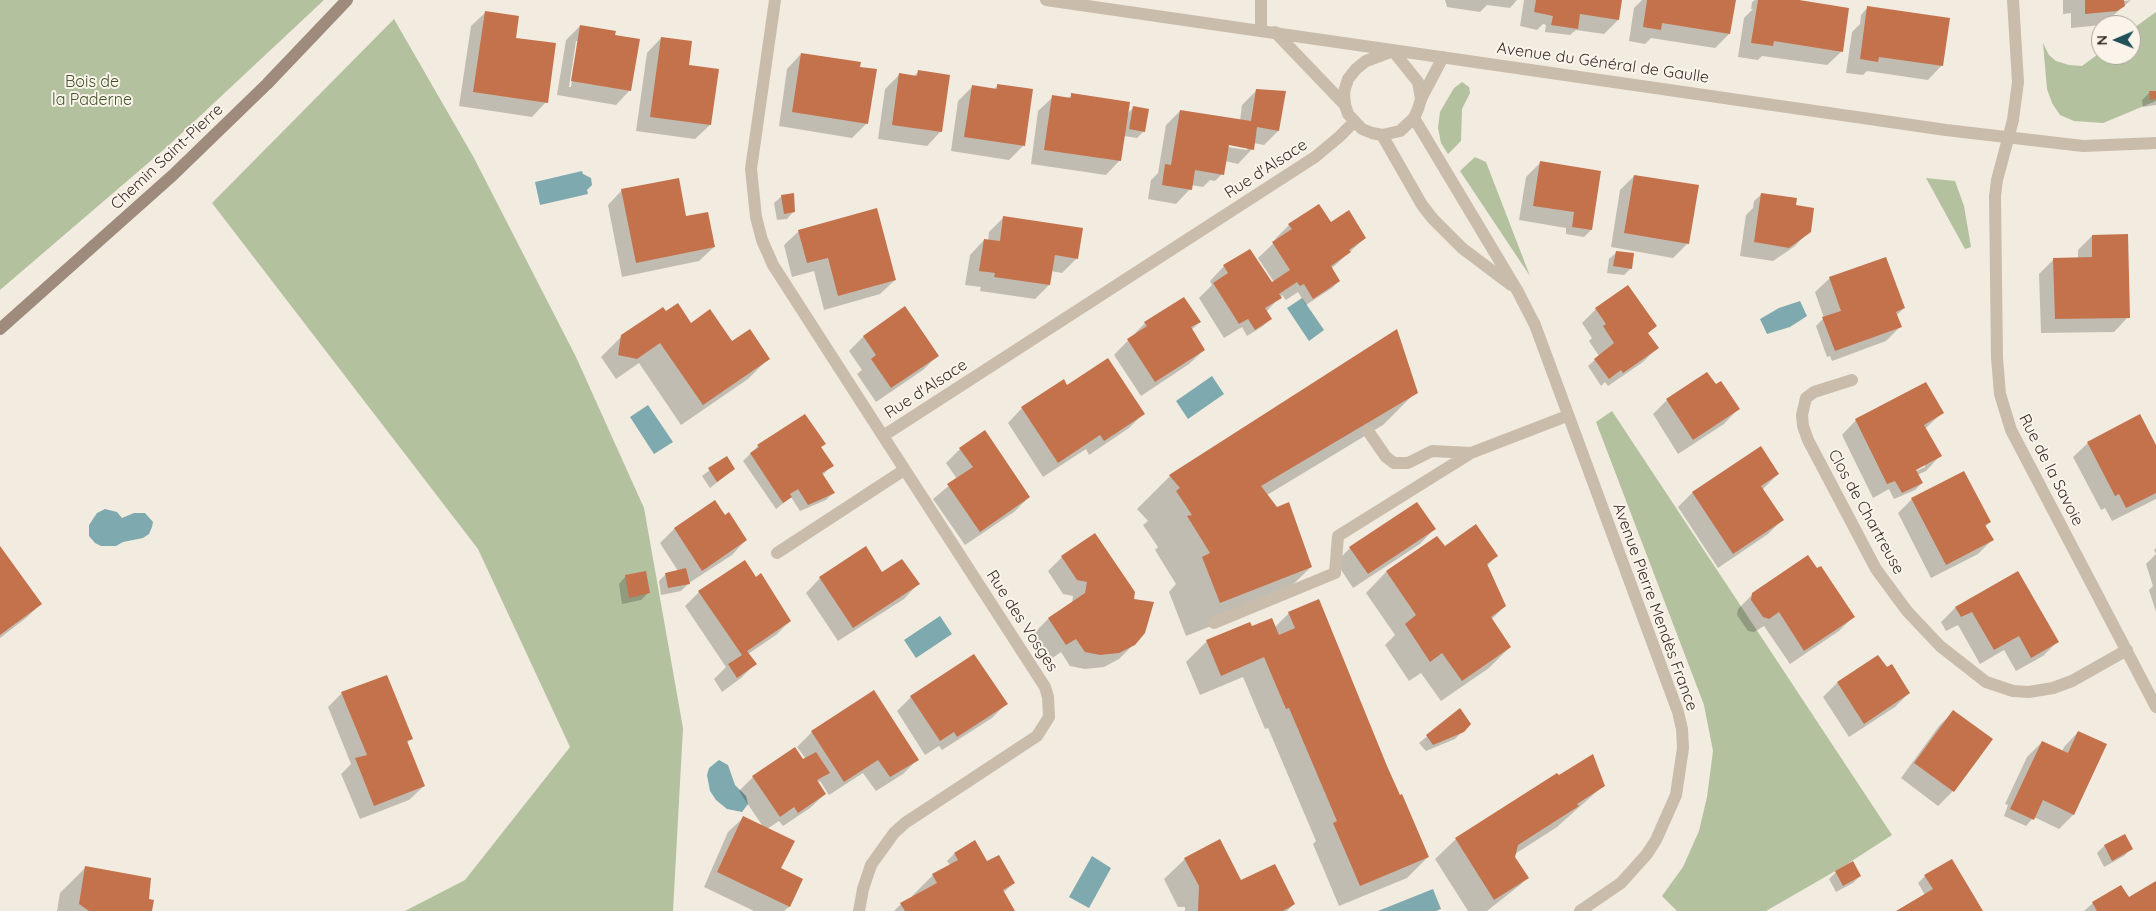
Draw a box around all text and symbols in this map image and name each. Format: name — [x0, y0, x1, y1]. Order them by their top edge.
north arrow — [2091, 15, 2141, 65]
text: N — [2093, 35, 2111, 46]
street label: Avenue du Général de Gaulle — [1496, 39, 1710, 87]
park label: Bois de la Paderne — [52, 72, 132, 110]
street label: Chemin Saint-Pierre — [107, 100, 227, 214]
street label: Rue d'Alsace — [1221, 135, 1311, 203]
street label: Rue d'Alsace — [881, 355, 971, 423]
street label: Rue de la Savoie — [2015, 411, 2087, 529]
street label: Clos de Chartreuse — [1824, 446, 1908, 578]
street label: Avenue Pierre Mendès France — [1608, 500, 1702, 714]
street label: Rue des Vosges — [982, 567, 1062, 675]

